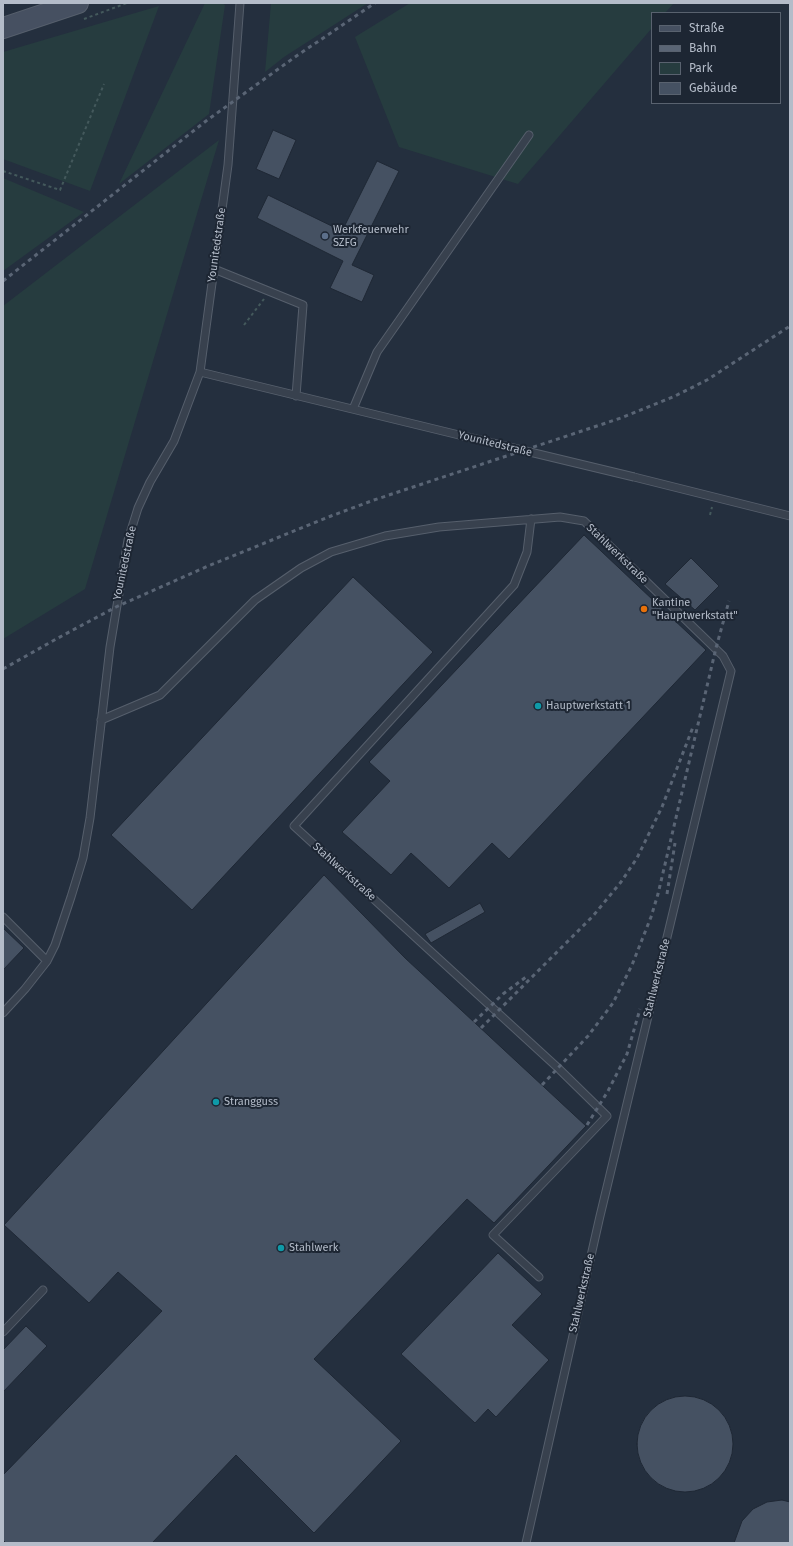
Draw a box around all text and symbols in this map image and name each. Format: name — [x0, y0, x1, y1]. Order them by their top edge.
legend — [651, 12, 781, 104]
text: Straße — [689, 21, 724, 35]
text: Bahn — [689, 41, 717, 55]
text: Park — [689, 61, 713, 75]
text: Gebäude — [689, 81, 737, 95]
street label: Younitedstraße — [205, 207, 229, 283]
place label: Werkfeuerwehr SZFG — [333, 223, 409, 249]
marker: Werkfeuerwehr SZFG — [320, 231, 330, 241]
street label: Younitedstraße — [457, 428, 533, 460]
street label: Stahlwerkstraße — [583, 521, 651, 587]
street label: Younitedstraße — [111, 525, 139, 601]
place label: Kantine "Hauptwerkstatt" — [652, 596, 738, 622]
marker: Kantine "Hauptwerkstatt" — [639, 604, 649, 614]
place label: Hauptwerkstatt 1 — [546, 699, 631, 713]
marker: Hauptwerkstatt 1 — [533, 701, 543, 711]
street label: Stahlwerkstraße — [310, 840, 378, 904]
street label: Stahlwerkstraße — [641, 937, 673, 1019]
place label: Strangguss — [224, 1095, 278, 1109]
marker: Strangguss — [211, 1097, 221, 1107]
place label: Stahlwerk — [289, 1241, 338, 1255]
marker: Stahlwerk — [276, 1243, 286, 1253]
street label: Stahlwerkstraße — [566, 1252, 598, 1334]

